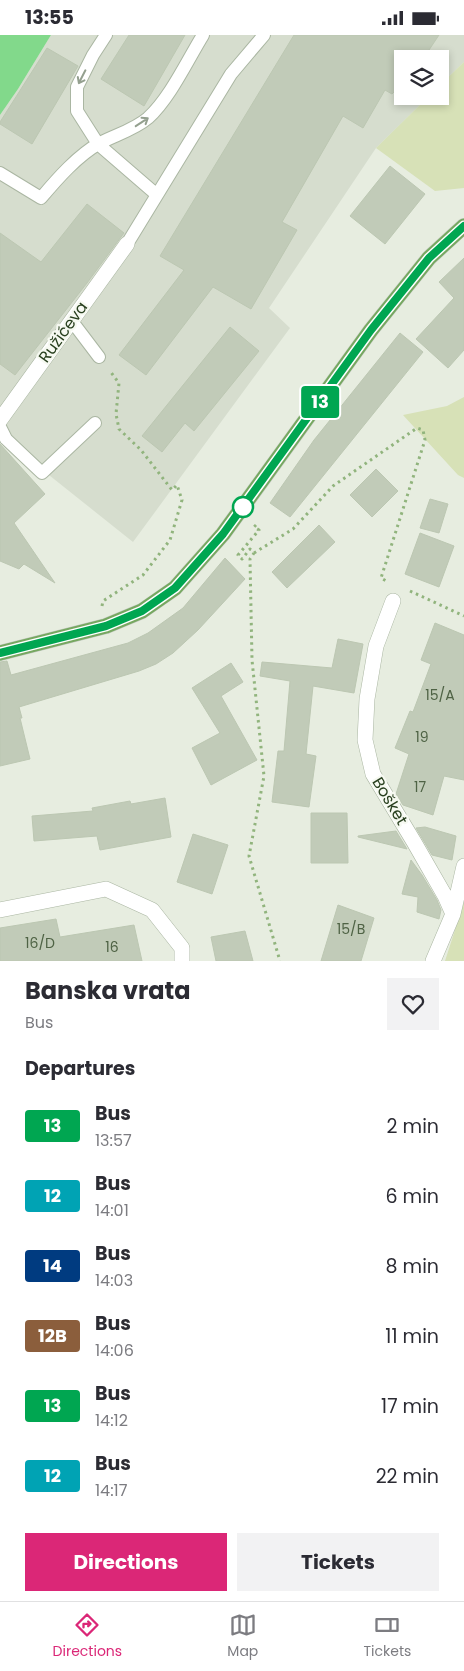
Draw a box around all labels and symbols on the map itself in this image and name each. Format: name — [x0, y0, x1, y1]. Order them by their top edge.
one-way arrow — [76, 69, 86, 84]
one-way arrow — [134, 117, 148, 127]
street label: Ružićeva — [33, 297, 93, 367]
line badge: 13 — [298, 386, 342, 418]
unlabelled marker — [232, 496, 254, 518]
house number: 15/A — [425, 685, 455, 705]
house number: 19 — [415, 727, 429, 747]
street label: Bošket — [367, 773, 413, 830]
house number: 17 — [414, 777, 426, 797]
house number: 15/B — [337, 919, 365, 939]
house number: 16/D — [25, 933, 55, 953]
house number: 16 — [105, 937, 119, 957]

